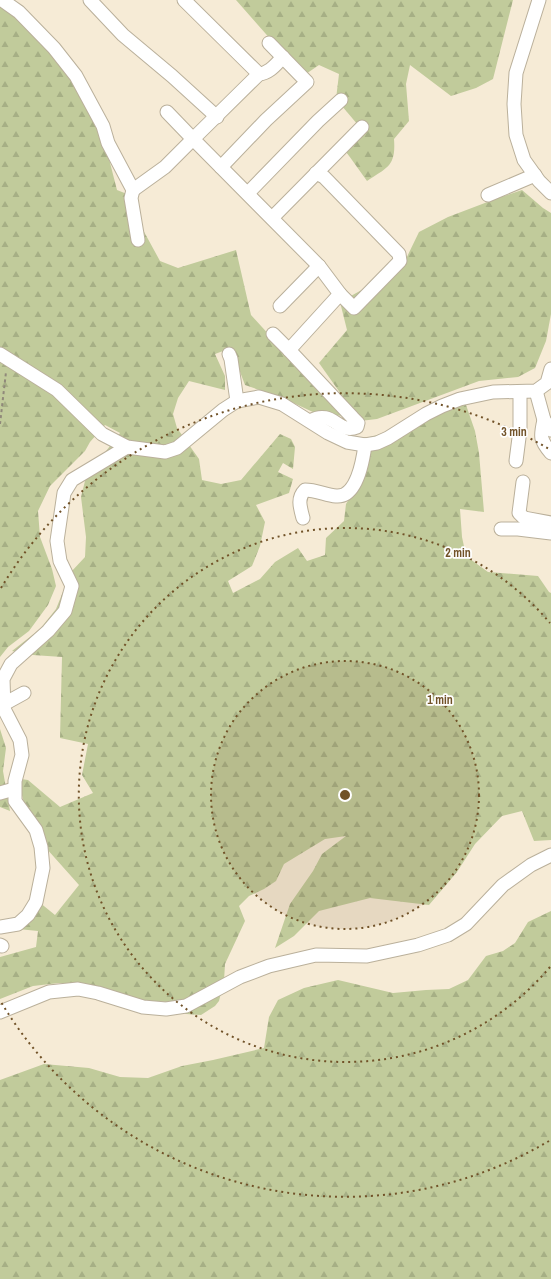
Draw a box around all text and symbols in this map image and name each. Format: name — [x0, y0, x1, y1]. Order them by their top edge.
text: 3 min — [501, 424, 527, 440]
text: 2 min — [445, 545, 471, 561]
text: 1 min — [427, 692, 453, 708]
centre of rings — [338, 788, 352, 802]

